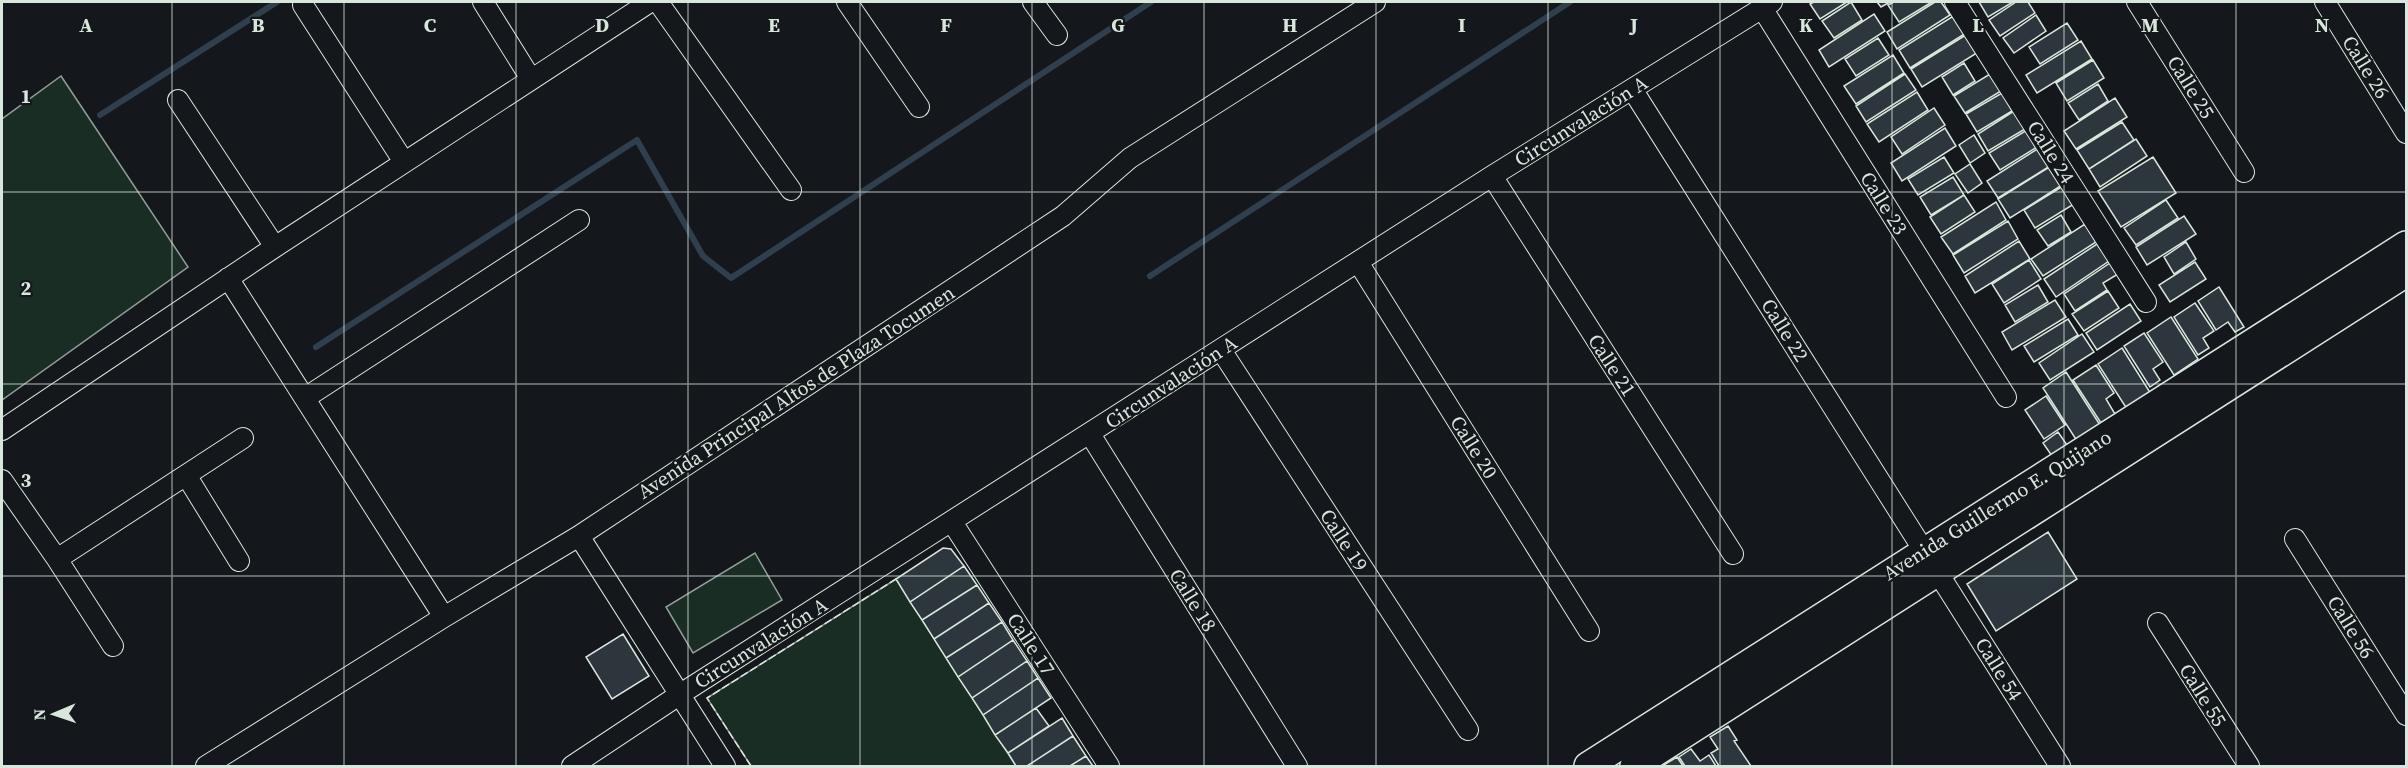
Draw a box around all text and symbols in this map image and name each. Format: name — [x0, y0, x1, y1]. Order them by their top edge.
text: A — [79, 11, 93, 39]
text: B — [251, 11, 265, 39]
text: C — [424, 11, 436, 39]
text: D — [595, 11, 609, 39]
text: E — [768, 11, 780, 39]
text: F — [940, 11, 952, 39]
text: G — [1111, 11, 1125, 39]
text: H — [1282, 11, 1298, 39]
text: I — [1458, 11, 1466, 39]
text: J — [1628, 11, 1638, 39]
text: K — [1799, 11, 1813, 39]
text: L — [1972, 11, 1984, 39]
text: M — [2141, 11, 2159, 39]
text: N — [2315, 11, 2329, 39]
street label: Calle 26 — [2336, 30, 2396, 104]
street label: Calle 25 — [2161, 50, 2221, 124]
street label: Circunvalación A — [1509, 68, 1654, 173]
text: 1 — [21, 82, 31, 110]
street label: Calle 24 — [2021, 115, 2081, 189]
street label: Calle 23 — [1854, 166, 1914, 240]
text: 2 — [21, 274, 32, 302]
street label: Avenida Principal Altos de Plaza Tocumen — [632, 279, 960, 505]
street label: Calle 22 — [1755, 293, 1815, 367]
street label: Circunvalación A — [1099, 328, 1243, 435]
street label: Calle 21 — [1581, 328, 1643, 402]
street label: Calle 20 — [1444, 410, 1504, 484]
street label: Avenida Guillermo E. Quijano — [1877, 423, 2117, 587]
text: 3 — [21, 466, 32, 494]
street label: Calle 19 — [1313, 503, 1375, 577]
street label: Calle 18 — [1163, 563, 1223, 637]
street label: Circunvalación A — [689, 590, 834, 695]
street label: Calle 56 — [2321, 590, 2381, 664]
street label: Calle 17 — [1000, 607, 1062, 681]
street label: Calle 54 — [1969, 632, 2029, 706]
street label: Calle 55 — [2173, 658, 2233, 732]
north arrow — [24, 684, 84, 744]
text: N — [28, 708, 50, 721]

